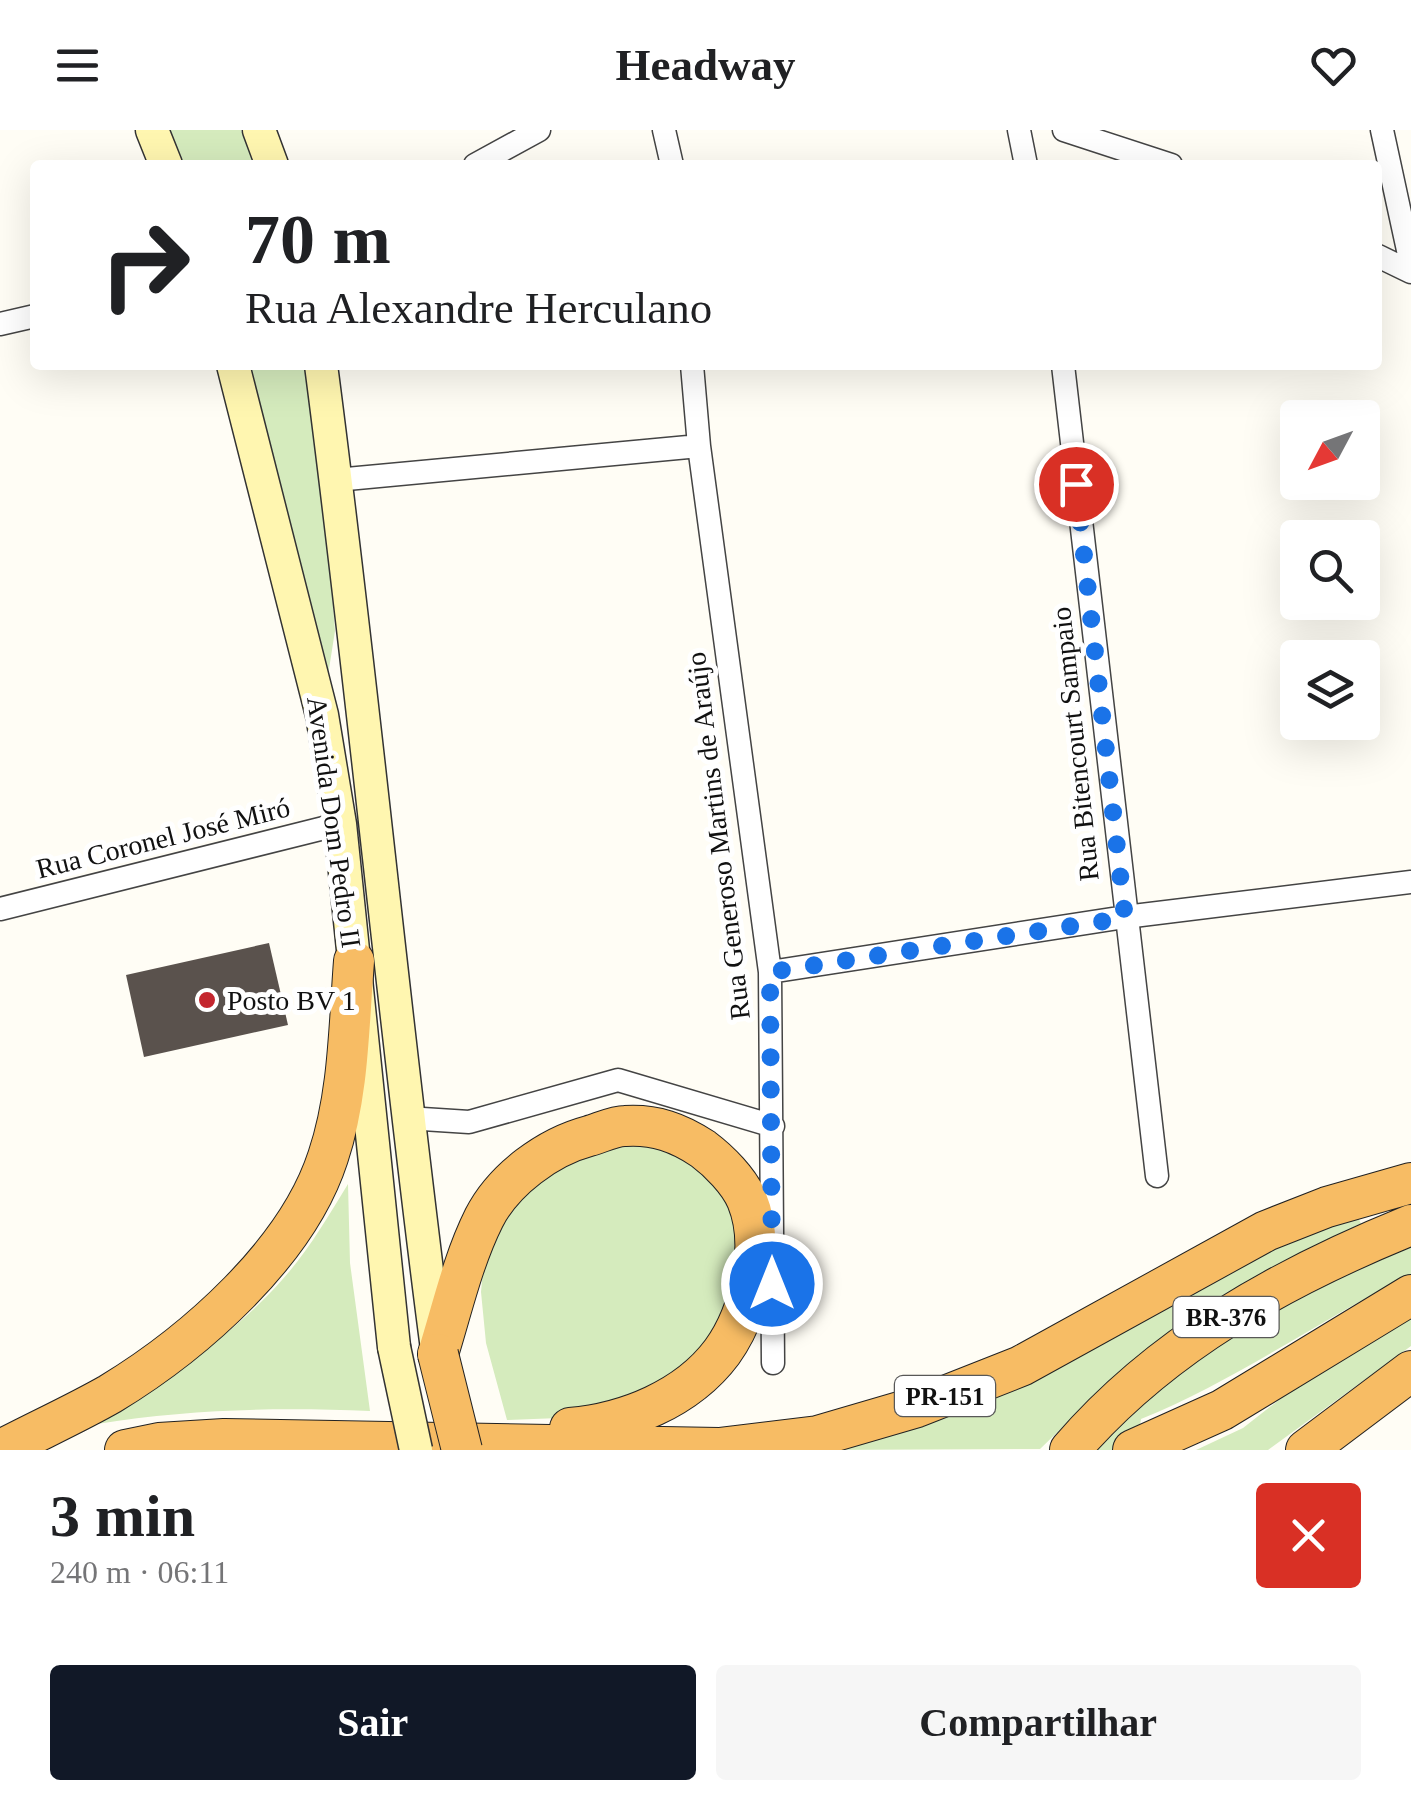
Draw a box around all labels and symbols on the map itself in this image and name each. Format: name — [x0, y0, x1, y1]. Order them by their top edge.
north arrow — [1280, 400, 1380, 500]
pin — [1034, 442, 1119, 527]
street label: Rua Bitencourt Sampaio — [1045, 605, 1105, 883]
street label: Rua Generoso Martins de Araújo — [680, 650, 756, 1022]
street label: Avenida Dom Pedro II — [301, 694, 367, 950]
street label: Rua Coronel José Miró — [33, 791, 293, 885]
place label: Posto BV 1 — [227, 985, 356, 1016]
marker: Posto BV 1 — [196, 989, 218, 1011]
position arrow — [720, 1232, 824, 1336]
road number: BR-376 — [1174, 1297, 1278, 1337]
road number: PR-151 — [895, 1376, 995, 1416]

